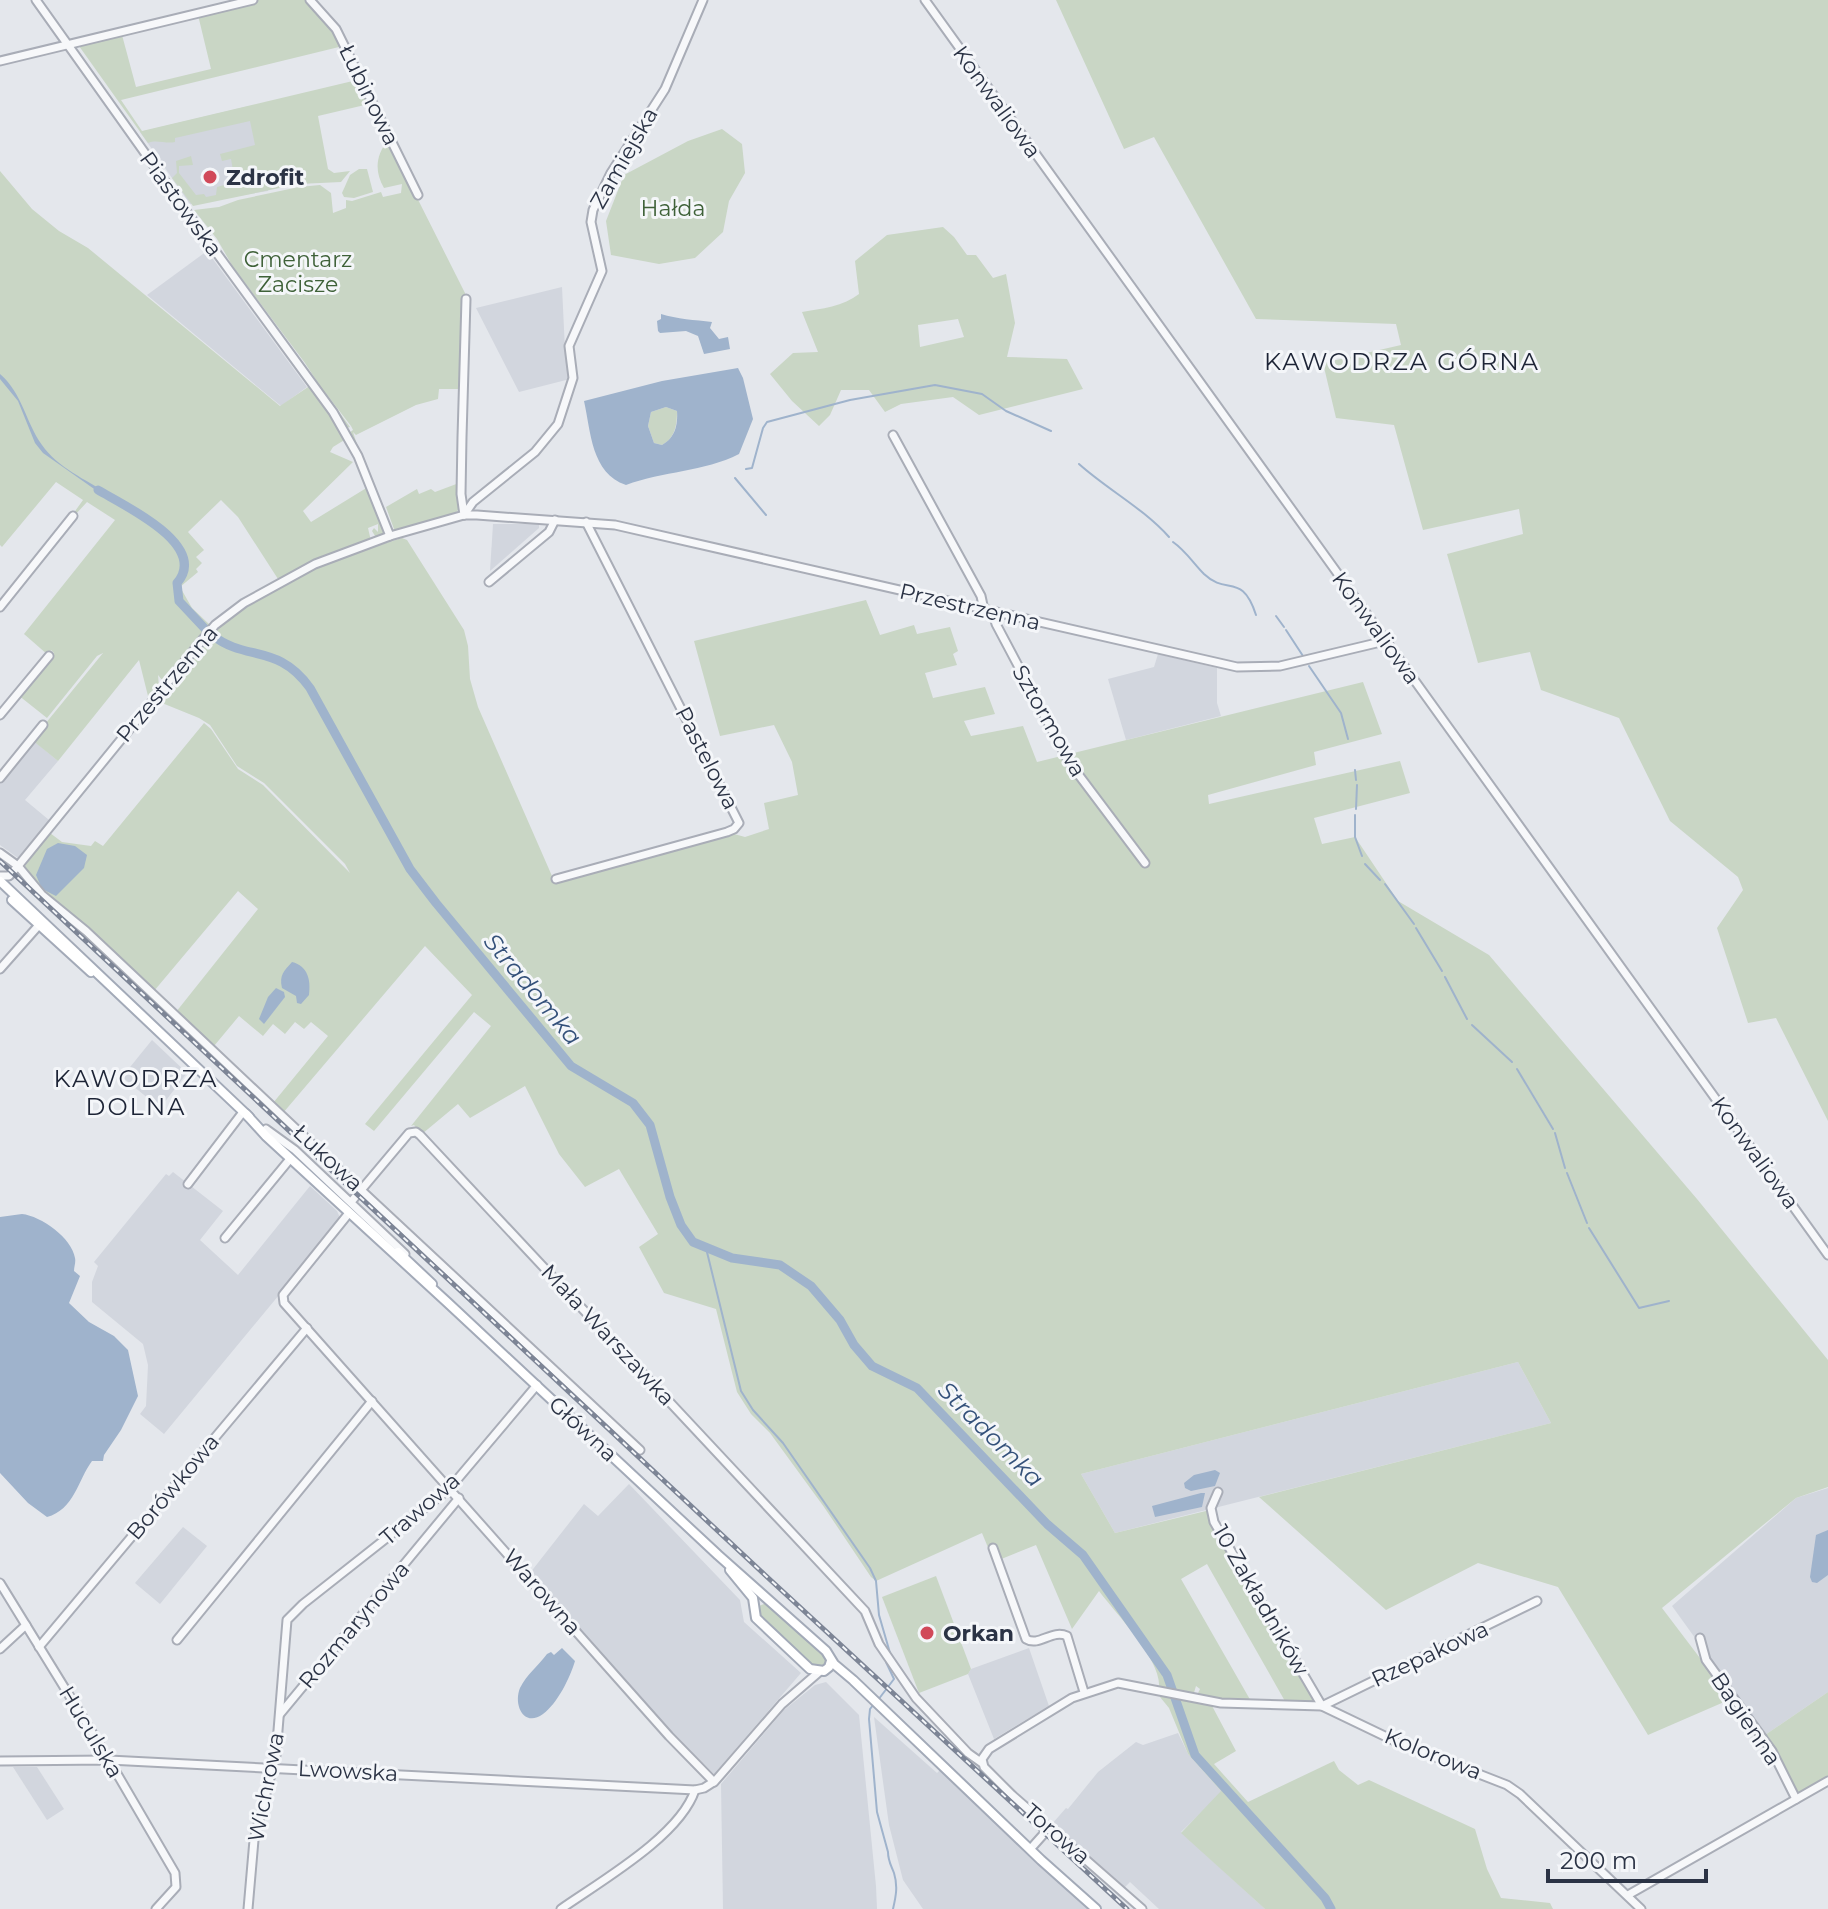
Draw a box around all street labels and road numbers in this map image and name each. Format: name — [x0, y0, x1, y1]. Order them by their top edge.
street label: Łubinowa — [333, 40, 405, 150]
street label: Konwaliowa — [947, 40, 1047, 164]
street label: Zamiejska — [584, 103, 664, 213]
street label: Piastowska — [134, 146, 228, 262]
street label: Konwaliowa — [1326, 566, 1426, 690]
street label: Przestrzenna — [897, 578, 1043, 636]
street label: Przestrzenna — [110, 620, 224, 748]
street label: Sztormowa — [1006, 660, 1092, 782]
street label: Pastelowa — [669, 702, 745, 814]
street label: Konwaliowa — [1705, 1091, 1805, 1215]
street label: Łukowa — [287, 1119, 369, 1197]
street label: Mała Warszawka — [535, 1259, 681, 1411]
street label: Główna — [543, 1391, 623, 1467]
street label: Borówkowa — [121, 1429, 225, 1545]
street label: Trawowa — [374, 1467, 466, 1551]
street label: 10 Zakładników — [1207, 1520, 1315, 1681]
street label: Warowna — [497, 1543, 587, 1641]
street label: Rozmarynowa — [293, 1556, 415, 1694]
street label: Rzepakowa — [1367, 1615, 1493, 1693]
street label: Bagienna — [1705, 1667, 1787, 1771]
street label: Huculska — [53, 1681, 129, 1783]
street label: Kolorowa — [1380, 1722, 1486, 1786]
street label: Wichrowa — [242, 1730, 290, 1844]
street label: Lwowska — [297, 1755, 399, 1787]
street label: Torowa — [1018, 1798, 1096, 1870]

